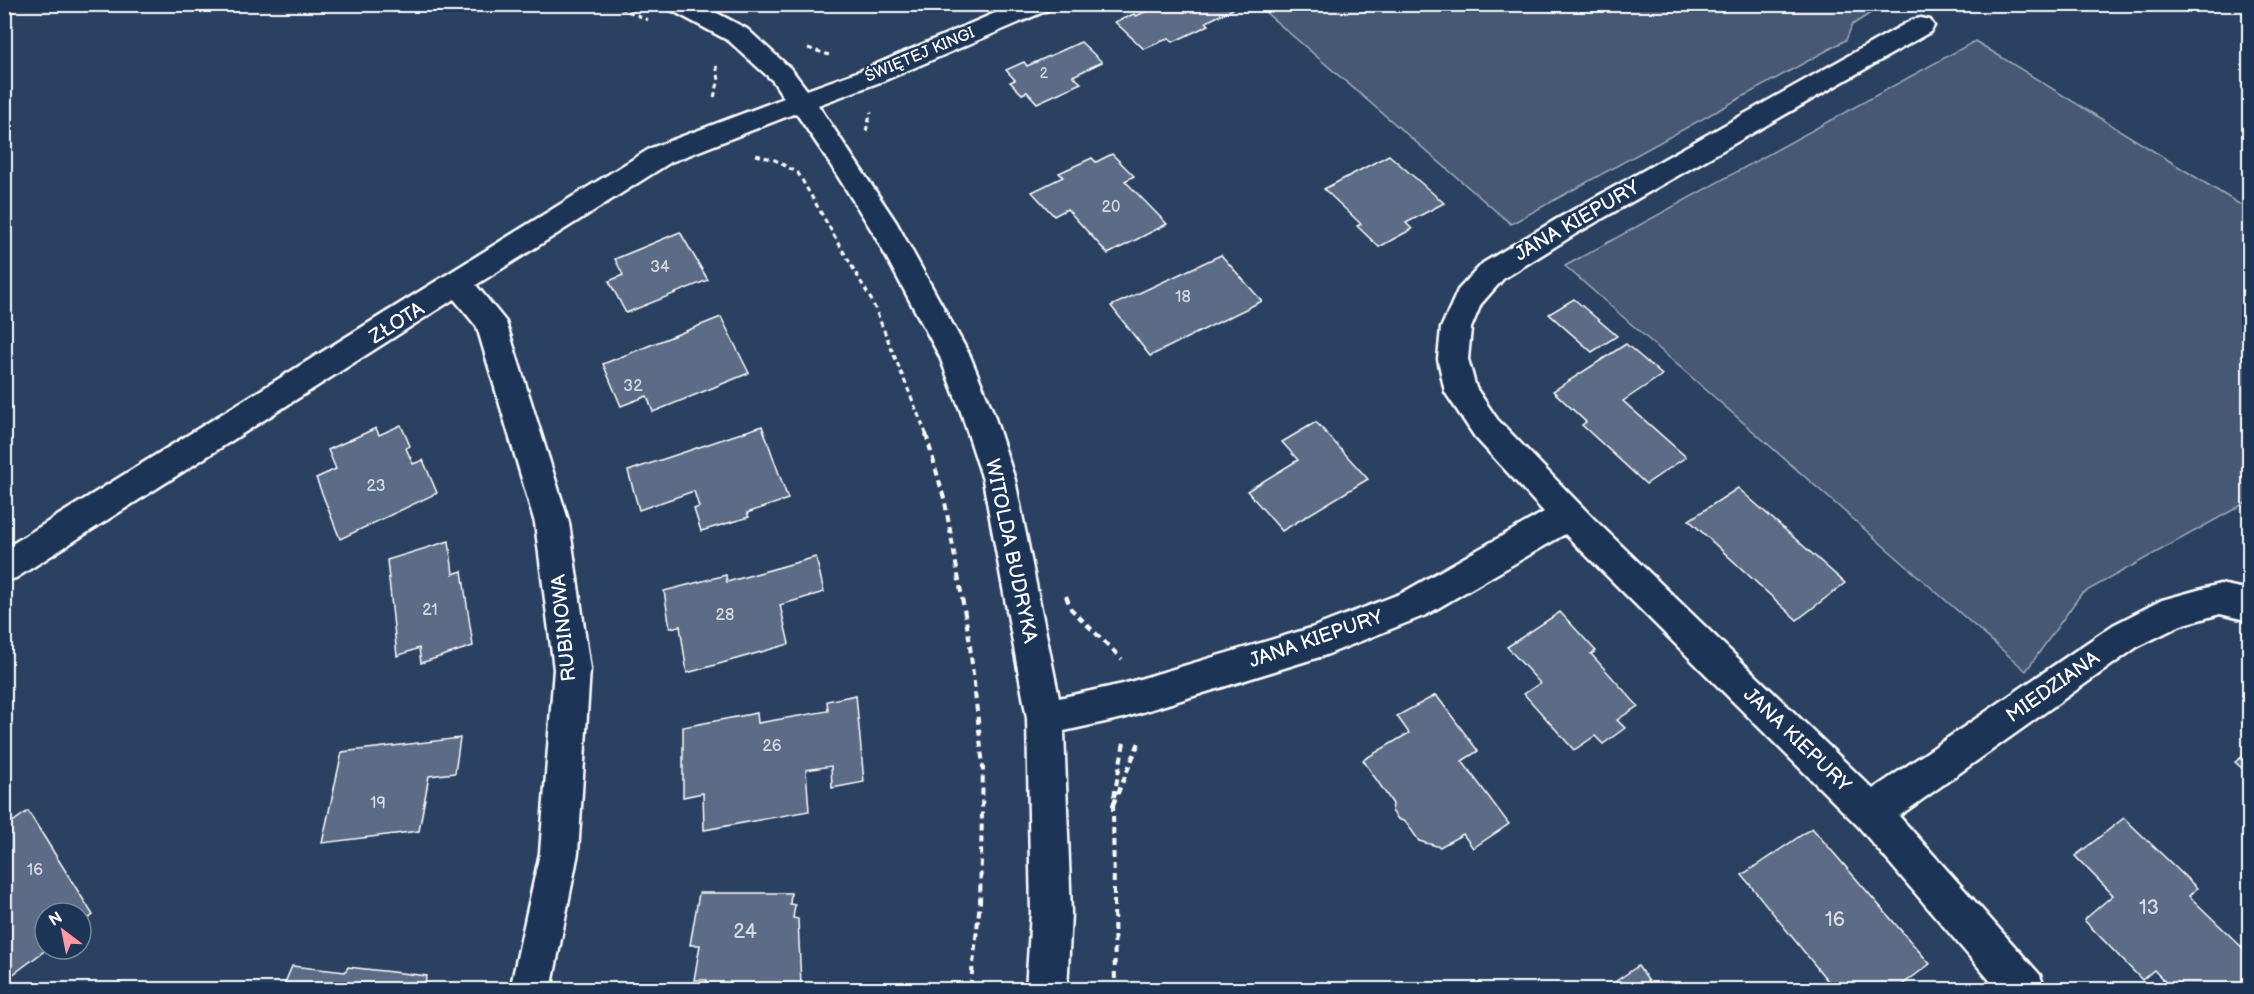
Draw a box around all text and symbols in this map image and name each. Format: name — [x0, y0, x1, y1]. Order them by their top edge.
street label: ŚWIĘTEJ KINGI — [862, 22, 978, 87]
house number: 2 — [1040, 65, 1049, 82]
street label: JANA KIEPURY — [1510, 175, 1644, 266]
house number: 20 — [1102, 198, 1120, 217]
house number: 34 — [650, 258, 670, 277]
house number: 18 — [1175, 288, 1191, 307]
street label: ZŁOTA — [364, 297, 429, 350]
house number: 32 — [623, 377, 643, 396]
street label: WITOLDA BUDRYKA — [980, 457, 1042, 646]
house number: 23 — [367, 477, 386, 496]
street label: RUBINOWA — [546, 573, 582, 683]
house number: 21 — [422, 601, 438, 620]
street label: JANA KIEPURY — [1246, 605, 1386, 673]
house number: 28 — [716, 606, 734, 625]
street label: MIEDZIANA — [2002, 646, 2105, 728]
street label: JANA KIEPURY — [1738, 683, 1856, 797]
house number: 26 — [762, 737, 782, 756]
house number: 19 — [370, 794, 386, 813]
house number: 16 — [27, 861, 43, 880]
house number: 13 — [2139, 896, 2159, 920]
north arrow — [33, 901, 93, 961]
text: N — [46, 908, 66, 931]
house number: 16 — [1825, 908, 1845, 932]
house number: 24 — [733, 920, 757, 944]

